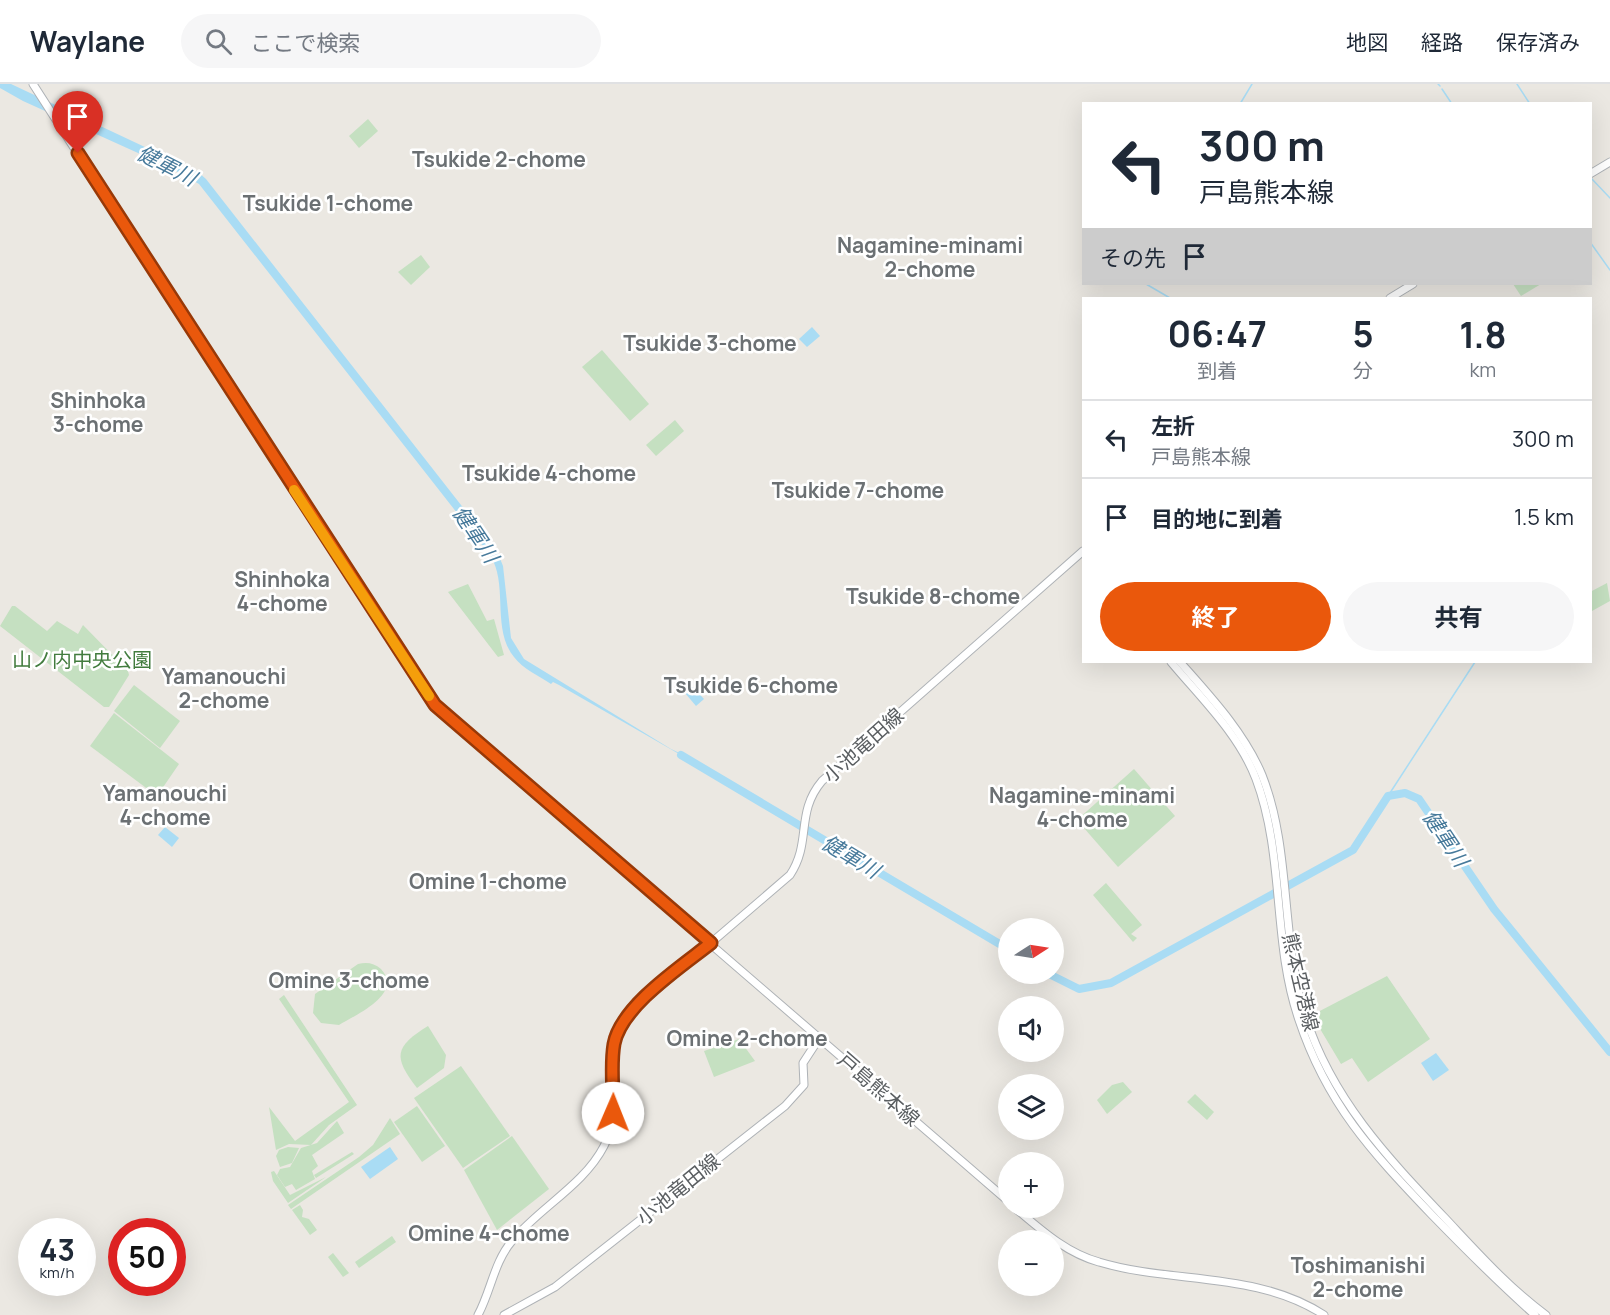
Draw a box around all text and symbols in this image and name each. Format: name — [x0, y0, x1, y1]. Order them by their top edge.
search box — [181, 14, 601, 68]
text: Waylane — [30, 22, 145, 60]
icon: search — [202, 25, 235, 58]
text: ここで検索 — [250, 28, 360, 58]
text: 地図 — [1346, 28, 1388, 56]
text: 経路 — [1421, 28, 1463, 56]
text: 保存済み — [1496, 28, 1580, 56]
pin — [52, 91, 103, 153]
icon: arrive — [61, 100, 94, 133]
text: 300 m — [1199, 116, 1325, 174]
icon: left — [1100, 126, 1178, 204]
water label: 健軍川 — [133, 138, 203, 193]
district label: Tsukide 2-chome — [412, 145, 586, 173]
text: 戸島熊本線 — [1199, 173, 1334, 210]
district label: Tsukide 1-chome — [243, 189, 413, 217]
district label: Nagamine-minami 2-chome — [837, 231, 1023, 283]
icon: arrive — [1178, 240, 1211, 273]
text: その先 — [1100, 243, 1166, 273]
text: 06:47 — [1168, 309, 1267, 358]
text: 5 — [1353, 309, 1374, 358]
text: 1.8 — [1459, 310, 1506, 359]
district label: Tsukide 3-chome — [623, 329, 797, 357]
text: km — [1469, 356, 1496, 383]
text: 到着 — [1197, 357, 1237, 384]
text: 分 — [1353, 357, 1373, 384]
district label: Shinhoka 3-chome — [50, 386, 146, 438]
text: 左折 — [1151, 411, 1195, 441]
icon: left — [1100, 423, 1133, 456]
text: 300 m — [1512, 424, 1574, 454]
text: 戸島熊本線 — [1151, 443, 1251, 470]
district label: Tsukide 4-chome — [462, 459, 636, 487]
district label: Tsukide 7-chome — [772, 476, 944, 504]
water label: 健軍川 — [447, 500, 506, 570]
icon: arrive — [1100, 501, 1133, 534]
text: 1.5 km — [1514, 502, 1574, 532]
text: 目的地に到着 — [1151, 504, 1283, 534]
district label: Shinhoka 4-chome — [234, 565, 330, 617]
district label: Tsukide 8-chome — [846, 582, 1020, 610]
button: 終了 — [1100, 582, 1331, 651]
button: 共有 — [1343, 582, 1574, 651]
park label: 山ノ内中央公園 — [12, 646, 152, 673]
district label: Yamanouchi 2-chome — [162, 662, 286, 714]
district label: Tsukide 6-chome — [664, 671, 838, 699]
street label: 小池竜田線 — [817, 702, 909, 788]
district label: Yamanouchi 4-chome — [103, 779, 227, 831]
district label: Nagamine-minami 4-chome — [989, 781, 1175, 833]
water label: 健軍川 — [1417, 804, 1476, 874]
water label: 健軍川 — [817, 828, 887, 885]
district label: Omine 1-chome — [409, 867, 567, 895]
north arrow — [998, 918, 1064, 984]
map controls — [998, 918, 1064, 1296]
street label: 熊本空港線 — [1277, 930, 1325, 1034]
district label: Omine 3-chome — [269, 966, 429, 994]
button: sound — [998, 996, 1064, 1062]
district label: Omine 2-chome — [666, 1024, 828, 1052]
street label: 戸島熊本線 — [832, 1046, 926, 1132]
button: layers — [998, 1074, 1064, 1140]
position arrow — [581, 1081, 645, 1145]
street label: 小池竜田線 — [631, 1147, 725, 1231]
button: + — [998, 1152, 1064, 1218]
speed limit sign: 50 — [108, 1218, 186, 1296]
district label: Omine 4-chome — [408, 1219, 570, 1247]
text: 43 — [39, 1229, 75, 1270]
button: − — [998, 1230, 1064, 1296]
district label: Toshimanishi 2-chome — [1291, 1251, 1425, 1303]
text: km/h — [40, 1262, 74, 1283]

